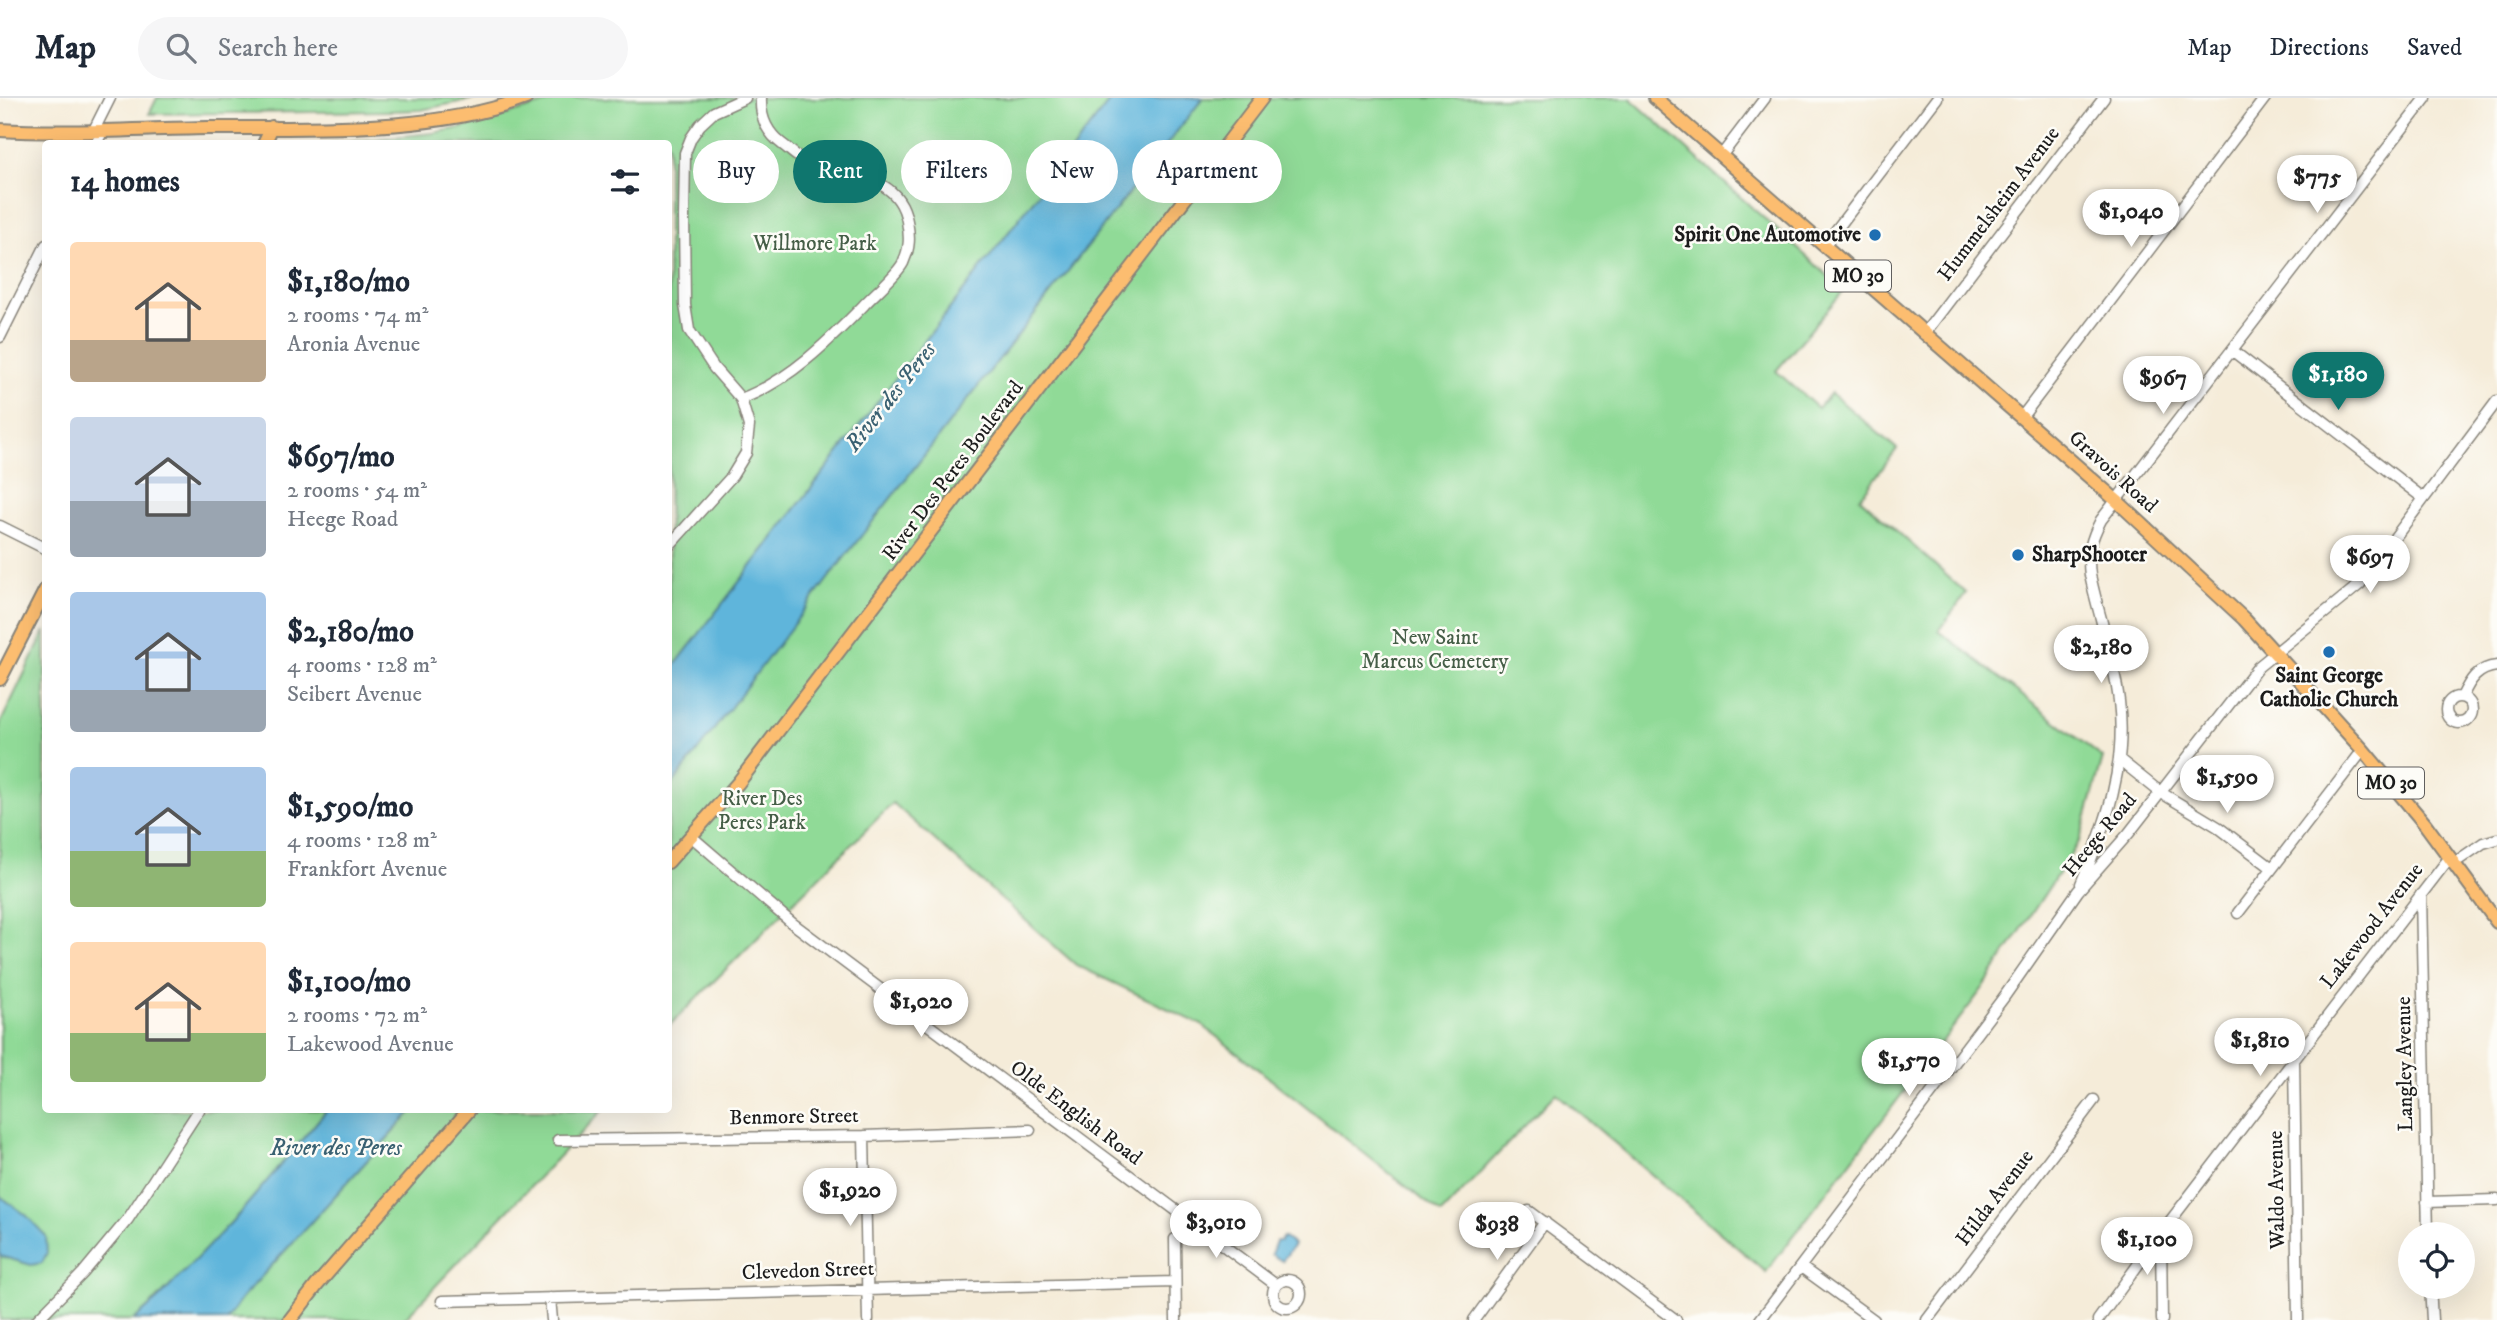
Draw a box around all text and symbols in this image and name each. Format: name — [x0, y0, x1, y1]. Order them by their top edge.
search box — [138, 17, 628, 80]
text: Map — [35, 28, 96, 69]
icon: search — [162, 29, 200, 67]
text: Search here — [218, 32, 338, 65]
text: Map — [2187, 33, 2232, 63]
text: Directions — [2270, 33, 2369, 63]
text: Saved — [2407, 33, 2462, 63]
street label: Hummelsheim Avenue — [1932, 121, 2066, 286]
chip: Buy — [693, 140, 779, 203]
chip: Rent — [793, 140, 887, 203]
chip: Filters — [901, 140, 1012, 203]
chip: New — [1026, 140, 1118, 203]
chip: Apartment — [1132, 140, 1282, 203]
pin: $775 — [2276, 156, 2358, 215]
icon: filters — [606, 163, 644, 201]
text: $775 — [2293, 163, 2341, 192]
text: 14 homes — [70, 164, 180, 201]
pin: $1,040 — [2074, 190, 2188, 249]
text: $1,040 — [2098, 197, 2164, 226]
place label: Spirit One Automotive — [1674, 222, 1861, 248]
marker: Spirit One Automotive — [1867, 227, 1883, 243]
park label: Willmore Park — [752, 231, 877, 257]
road number: MO 30 — [1825, 260, 1891, 292]
text: $1,180/mo — [287, 264, 410, 301]
icon: home — [126, 270, 210, 354]
text: 2 rooms · 74 m² — [287, 301, 428, 330]
text: Aronia Avenue — [287, 330, 420, 359]
water label: River des Peres — [838, 335, 944, 459]
pin: $1,180 — [2281, 352, 2395, 412]
pin: $967 — [2122, 356, 2204, 416]
text: $1,180 — [2308, 360, 2368, 389]
text: $967 — [2139, 364, 2187, 393]
street label: River Des Peres Boulevard — [877, 375, 1030, 566]
street label: Gravois Road — [2063, 425, 2163, 519]
text: $697/mo — [287, 439, 395, 476]
icon: home — [126, 445, 210, 529]
text: 2 rooms · 54 m² — [287, 476, 427, 505]
text: Heege Road — [287, 505, 398, 534]
pin: $697 — [2329, 536, 2411, 595]
place label: SharpShooter — [2032, 542, 2148, 568]
text: $697 — [2346, 543, 2394, 572]
marker: SharpShooter — [2010, 547, 2026, 563]
text: $2,180/mo — [287, 614, 414, 651]
icon: home — [126, 620, 210, 704]
park label: New Saint Marcus Cemetery — [1362, 625, 1509, 675]
pin: $2,180 — [2044, 626, 2158, 685]
text: $2,180 — [2070, 633, 2132, 662]
marker: Saint George Catholic Church — [2321, 644, 2337, 660]
text: 4 rooms · 128 m² — [287, 651, 437, 680]
place label: Saint George Catholic Church — [2260, 663, 2399, 713]
text: Seibert Avenue — [287, 680, 422, 709]
pin: $1,590 — [2170, 756, 2284, 815]
text: $1,590 — [2196, 763, 2258, 792]
road number: MO 30 — [2358, 768, 2424, 798]
park label: River Des Peres Park — [718, 786, 807, 836]
street label: Heege Road — [2057, 787, 2143, 882]
text: $1,590/mo — [287, 789, 413, 826]
icon: home — [126, 795, 210, 879]
text: 4 rooms · 128 m² — [287, 826, 437, 855]
text: Frankfort Avenue — [287, 855, 447, 884]
street label: Lakewood Avenue — [2315, 858, 2429, 994]
text: $1,100/mo — [287, 964, 411, 1001]
icon: home — [126, 970, 210, 1054]
pin: $1,020 — [864, 979, 978, 1039]
text: $1,020 — [889, 987, 953, 1016]
street label: Langley Avenue — [2391, 996, 2419, 1132]
text: 2 rooms · 72 m² — [287, 1001, 427, 1030]
pin: $1,810 — [2203, 1018, 2317, 1078]
text: $1,810 — [2230, 1026, 2290, 1055]
text: Lakewood Avenue — [287, 1030, 454, 1059]
pin: $1,570 — [1852, 1038, 1966, 1098]
text: $1,570 — [1878, 1046, 1940, 1075]
street label: Olde English Road — [1005, 1055, 1148, 1171]
street label: Benmore Street — [729, 1103, 859, 1131]
street label: Waldo Avenue — [2263, 1130, 2291, 1251]
water label: River des Peres — [269, 1134, 403, 1163]
street label: Hilda Avenue — [1950, 1144, 2040, 1251]
pin: $1,920 — [793, 1168, 907, 1228]
text: $1,920 — [819, 1176, 881, 1205]
pin: $3,010 — [1159, 1200, 1273, 1260]
pin: $938 — [1456, 1202, 1538, 1262]
text: $3,010 — [1186, 1208, 1246, 1237]
text: $938 — [1475, 1210, 1519, 1239]
pin: $1,100 — [2090, 1218, 2204, 1277]
map controls — [2398, 1222, 2475, 1299]
button: locate — [2398, 1222, 2475, 1299]
text: $1,100 — [2117, 1225, 2177, 1254]
street label: Clevedon Street — [741, 1256, 875, 1286]

